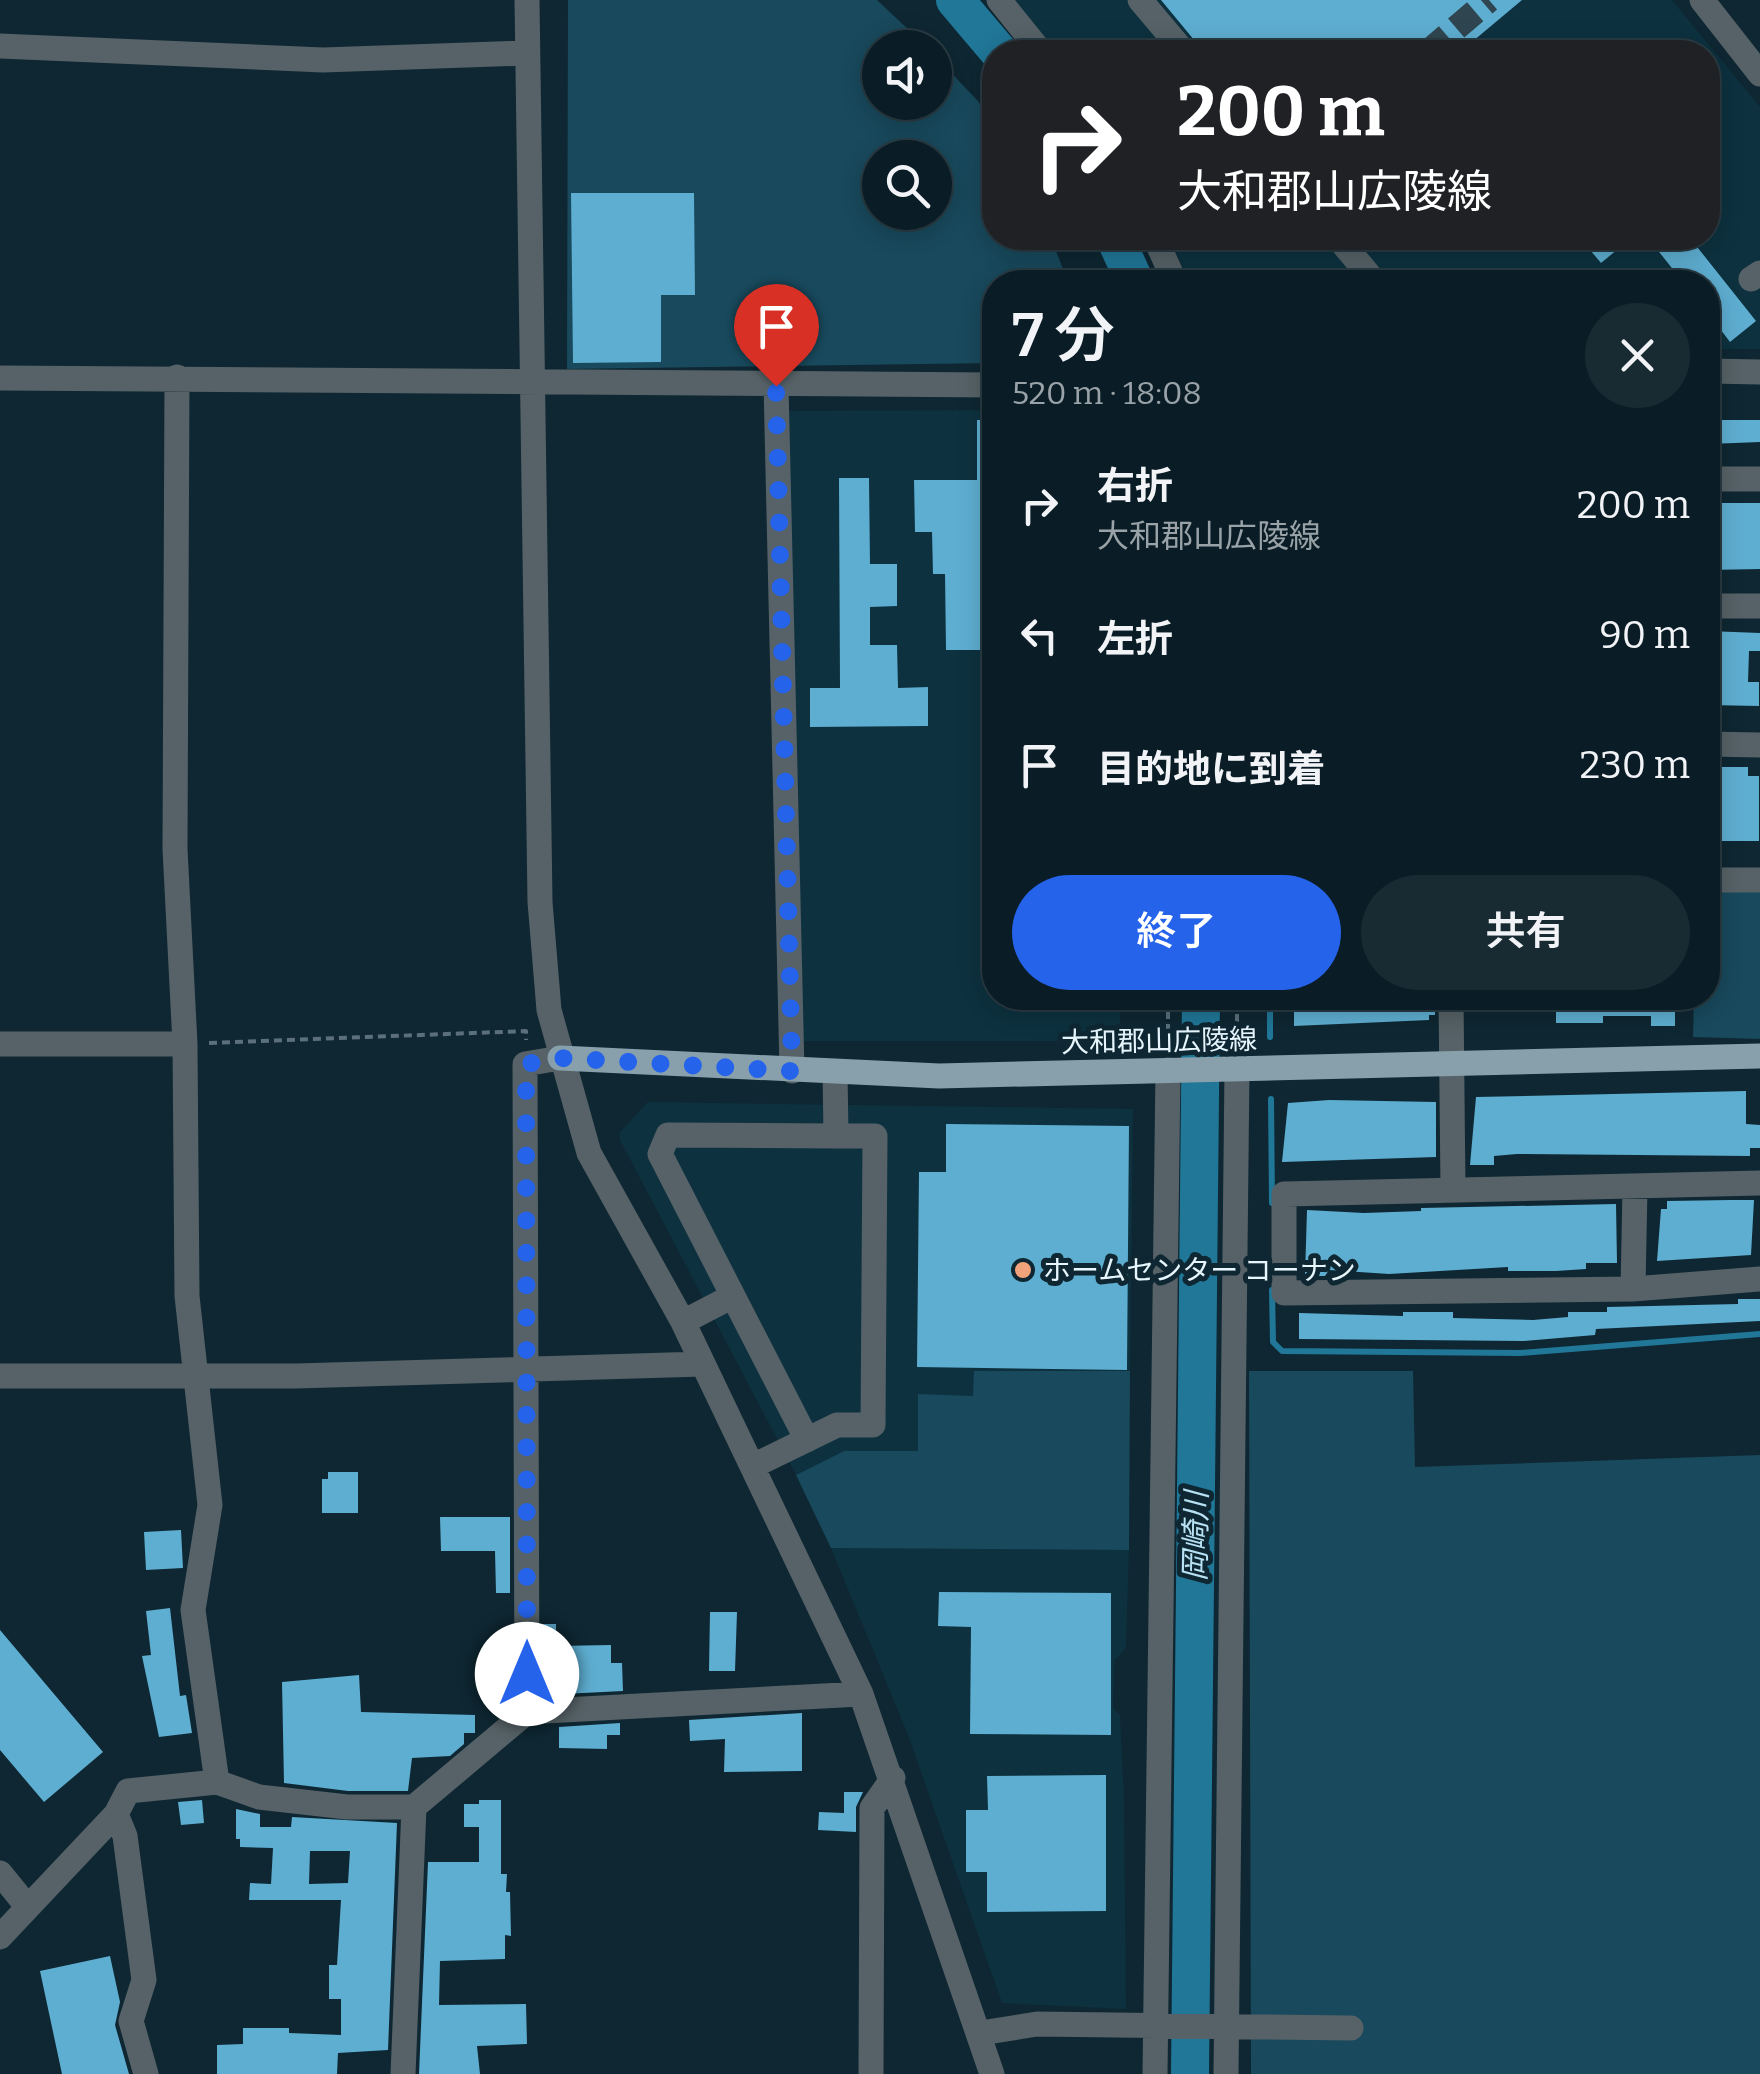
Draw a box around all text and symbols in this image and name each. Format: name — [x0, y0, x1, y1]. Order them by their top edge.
map controls — [862, 30, 952, 230]
button: sound — [862, 30, 952, 120]
text: 200 m — [1177, 70, 1385, 154]
icon: right — [1012, 80, 1142, 210]
button: search — [862, 140, 952, 230]
text: 大和郡山広陵線 — [1177, 165, 1492, 219]
pin — [734, 284, 819, 387]
icon: arrive — [749, 299, 804, 354]
text: 7 分 — [1012, 300, 1115, 372]
button: close — [1585, 303, 1690, 408]
text: 520 m · 18:08 — [1012, 374, 1202, 412]
text: 右折 — [1097, 463, 1173, 509]
icon: right — [1012, 478, 1067, 533]
text: 200 m — [1577, 482, 1690, 528]
text: 大和郡山広陵線 — [1097, 517, 1321, 555]
icon: left — [1012, 608, 1067, 663]
text: 90 m — [1600, 612, 1690, 658]
text: 左折 — [1097, 616, 1173, 662]
icon: arrive — [1012, 738, 1067, 793]
text: 230 m — [1579, 742, 1690, 788]
text: 目的地に到着 — [1097, 746, 1325, 792]
button: 終了 — [1012, 875, 1341, 990]
button: 共有 — [1361, 875, 1690, 990]
street label: 大和郡山広陵線 — [1061, 1023, 1257, 1059]
place label: ホームセンター コーナン — [1043, 1254, 1356, 1287]
marker: ホームセンター コーナン — [1012, 1259, 1034, 1281]
water label: 岡崎川 — [1177, 1488, 1215, 1581]
position arrow — [475, 1622, 579, 1726]

